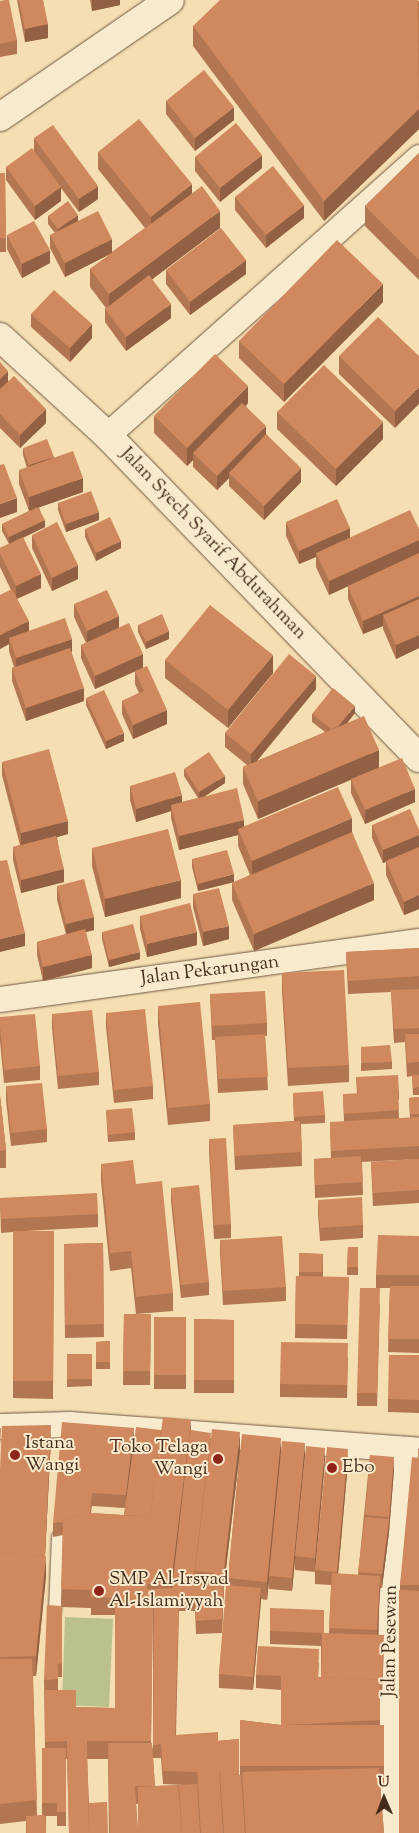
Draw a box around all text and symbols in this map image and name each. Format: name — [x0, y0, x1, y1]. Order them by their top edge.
street label: Jalan Syech Syarif Abdurahman — [115, 443, 311, 645]
street label: Jalan Pekarungan — [139, 951, 281, 991]
place label: Istana Wangi — [25, 1433, 79, 1477]
place label: Toko Telaga Wangi — [109, 1437, 208, 1481]
marker: Istana Wangi — [9, 1449, 21, 1461]
marker: Toko Telaga Wangi — [212, 1453, 224, 1465]
place label: Ebo — [342, 1457, 375, 1479]
marker: Ebo — [326, 1462, 338, 1474]
place label: SMP Al-Irsyad Al-Islamiyyah — [109, 1569, 229, 1613]
marker: SMP Al-Irsyad Al-Islamiyyah — [93, 1585, 105, 1597]
street label: Jalan Pesewan — [379, 1585, 403, 1697]
north arrow — [359, 1773, 409, 1823]
text: U — [378, 1773, 390, 1793]

